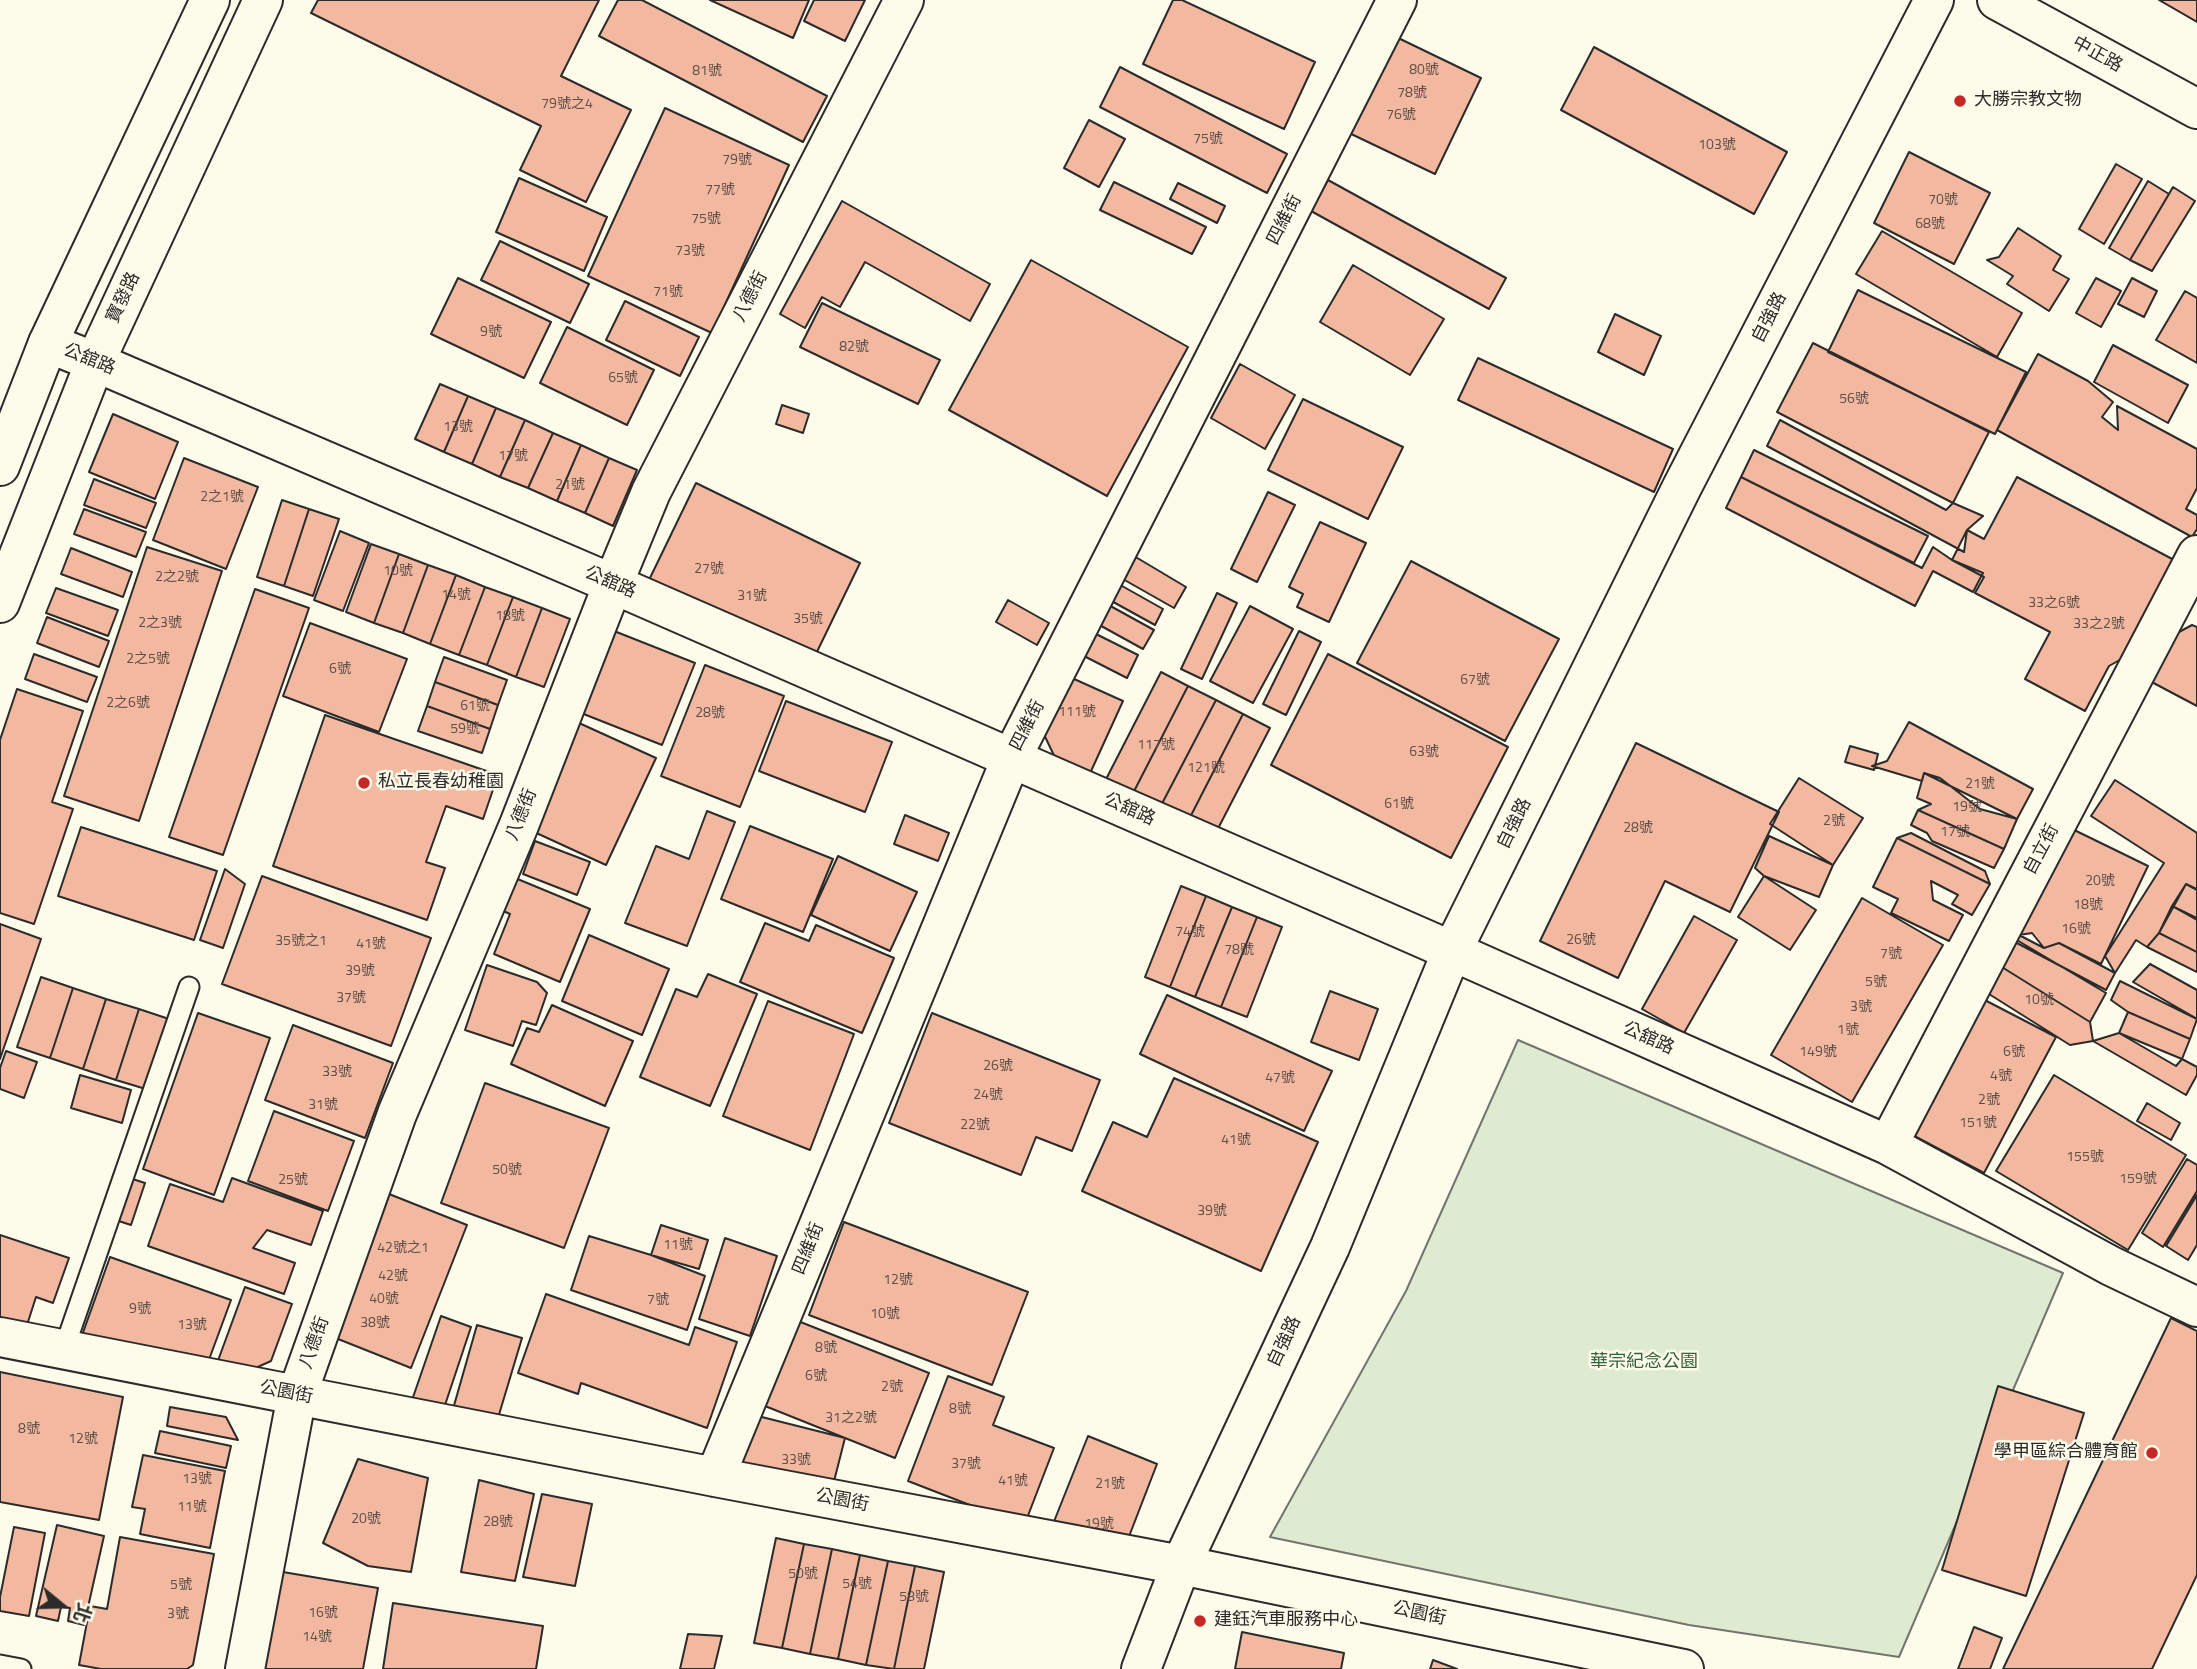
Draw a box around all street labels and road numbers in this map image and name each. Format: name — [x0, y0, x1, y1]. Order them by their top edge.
street label: 中正路 — [2068, 32, 2126, 78]
street label: 四維街 — [1263, 191, 1307, 249]
street label: 八德街 — [729, 268, 773, 326]
street label: 寶發路 — [103, 269, 145, 327]
street label: 自強路 — [1748, 289, 1792, 347]
street label: 公舘路 — [60, 340, 118, 380]
street label: 公舘路 — [581, 563, 639, 603]
street label: 四維街 — [1006, 697, 1050, 755]
street label: 八德街 — [502, 786, 542, 844]
street label: 公舘路 — [1100, 789, 1158, 831]
street label: 自強路 — [1493, 795, 1537, 853]
street label: 自立街 — [2020, 821, 2064, 879]
street label: 公舘路 — [1619, 1018, 1677, 1060]
street label: 四維街 — [789, 1220, 829, 1278]
street label: 自強路 — [1264, 1313, 1306, 1371]
street label: 八德街 — [296, 1314, 334, 1372]
street label: 公園街 — [257, 1377, 315, 1409]
street label: 公園街 — [813, 1485, 871, 1517]
street label: 公園街 — [1390, 1598, 1448, 1630]

